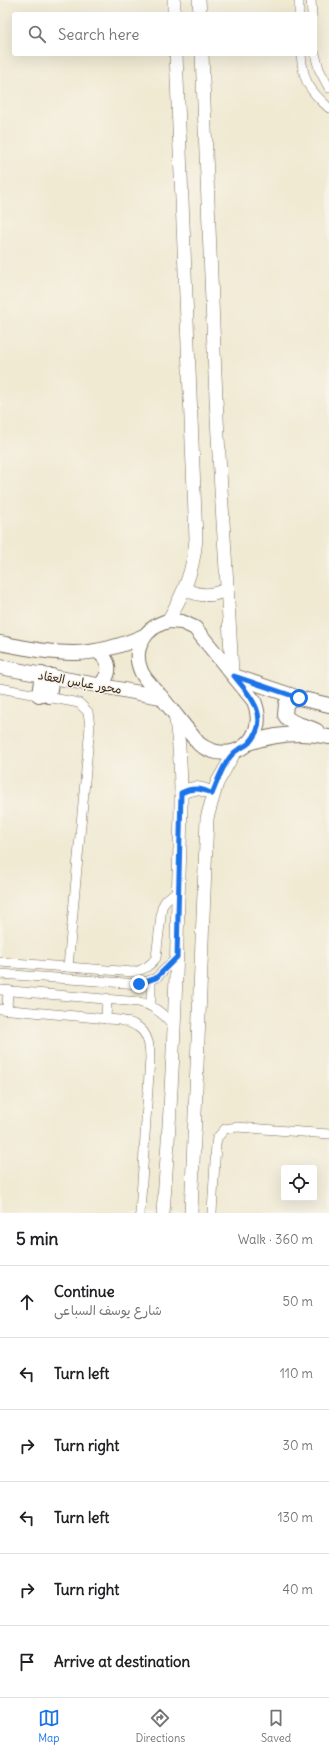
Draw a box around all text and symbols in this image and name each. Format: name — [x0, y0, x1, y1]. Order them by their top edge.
search box — [12, 12, 317, 56]
icon: search — [26, 23, 48, 45]
text: Search here — [58, 25, 139, 44]
street label: محور عباس العقاد — [37, 667, 123, 698]
route start — [290, 689, 308, 707]
route end — [130, 975, 148, 993]
map controls — [281, 1165, 317, 1201]
button: locate — [281, 1165, 317, 1201]
text: 5 min — [16, 1228, 58, 1250]
text: Walk · 360 m — [238, 1231, 313, 1248]
text: Continue — [54, 1282, 115, 1301]
icon: ahead — [16, 1291, 38, 1313]
text: 50 m — [282, 1293, 313, 1310]
text: شارع يوسف السباعى — [54, 1302, 162, 1319]
icon: left — [16, 1363, 38, 1385]
text: Turn left — [54, 1364, 109, 1383]
text: 110 m — [280, 1365, 313, 1382]
icon: right — [16, 1435, 38, 1457]
text: Turn right — [54, 1436, 119, 1455]
text: 30 m — [283, 1437, 313, 1454]
icon: left — [16, 1507, 38, 1529]
text: Turn left — [54, 1508, 109, 1527]
text: 130 m — [277, 1509, 313, 1526]
icon: right — [16, 1579, 38, 1601]
text: Turn right — [54, 1580, 119, 1599]
text: 40 m — [282, 1581, 313, 1598]
icon: arrive — [16, 1651, 38, 1673]
text: Arrive at destination — [54, 1652, 190, 1671]
tab: Map — [38, 1707, 60, 1745]
tab: Directions — [136, 1707, 185, 1745]
tab: Saved — [261, 1707, 291, 1745]

